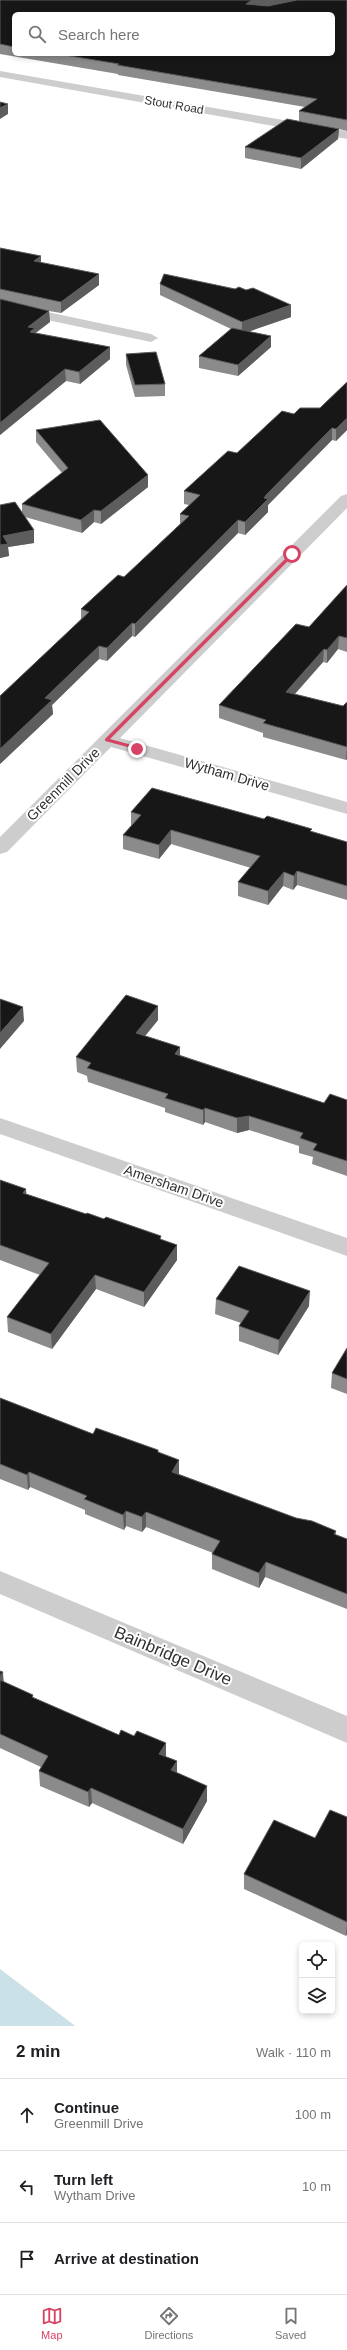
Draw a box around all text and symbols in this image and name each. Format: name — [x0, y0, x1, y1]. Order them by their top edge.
search box — [12, 12, 335, 56]
icon: search — [26, 23, 48, 45]
text: Search here — [58, 26, 140, 43]
street label: Stout Road — [143, 93, 205, 117]
route start — [283, 545, 301, 563]
route end — [128, 740, 146, 758]
street label: Greenmill Drive — [23, 744, 103, 824]
street label: Wytham Drive — [183, 754, 272, 794]
street label: Amersham Drive — [122, 1161, 226, 1211]
street label: Bainbridge Drive — [111, 1623, 235, 1689]
map controls — [299, 1942, 335, 2014]
button: locate — [299, 1942, 335, 1978]
button: layers — [299, 1978, 335, 2014]
text: 2 min — [16, 2042, 60, 2061]
text: Walk · 110 m — [256, 2045, 331, 2060]
text: Continue — [54, 2099, 119, 2116]
icon: ahead — [16, 2104, 38, 2126]
text: 100 m — [295, 2107, 331, 2122]
text: Greenmill Drive — [54, 2116, 144, 2131]
text: Turn left — [54, 2171, 113, 2188]
icon: left — [16, 2176, 38, 2198]
text: 10 m — [302, 2179, 331, 2194]
text: Wytham Drive — [54, 2188, 136, 2203]
icon: arrive — [16, 2248, 38, 2270]
text: Arrive at destination — [54, 2250, 199, 2267]
tab: Map — [41, 2305, 63, 2341]
tab: Directions — [144, 2305, 193, 2341]
tab: Saved — [275, 2305, 306, 2341]

